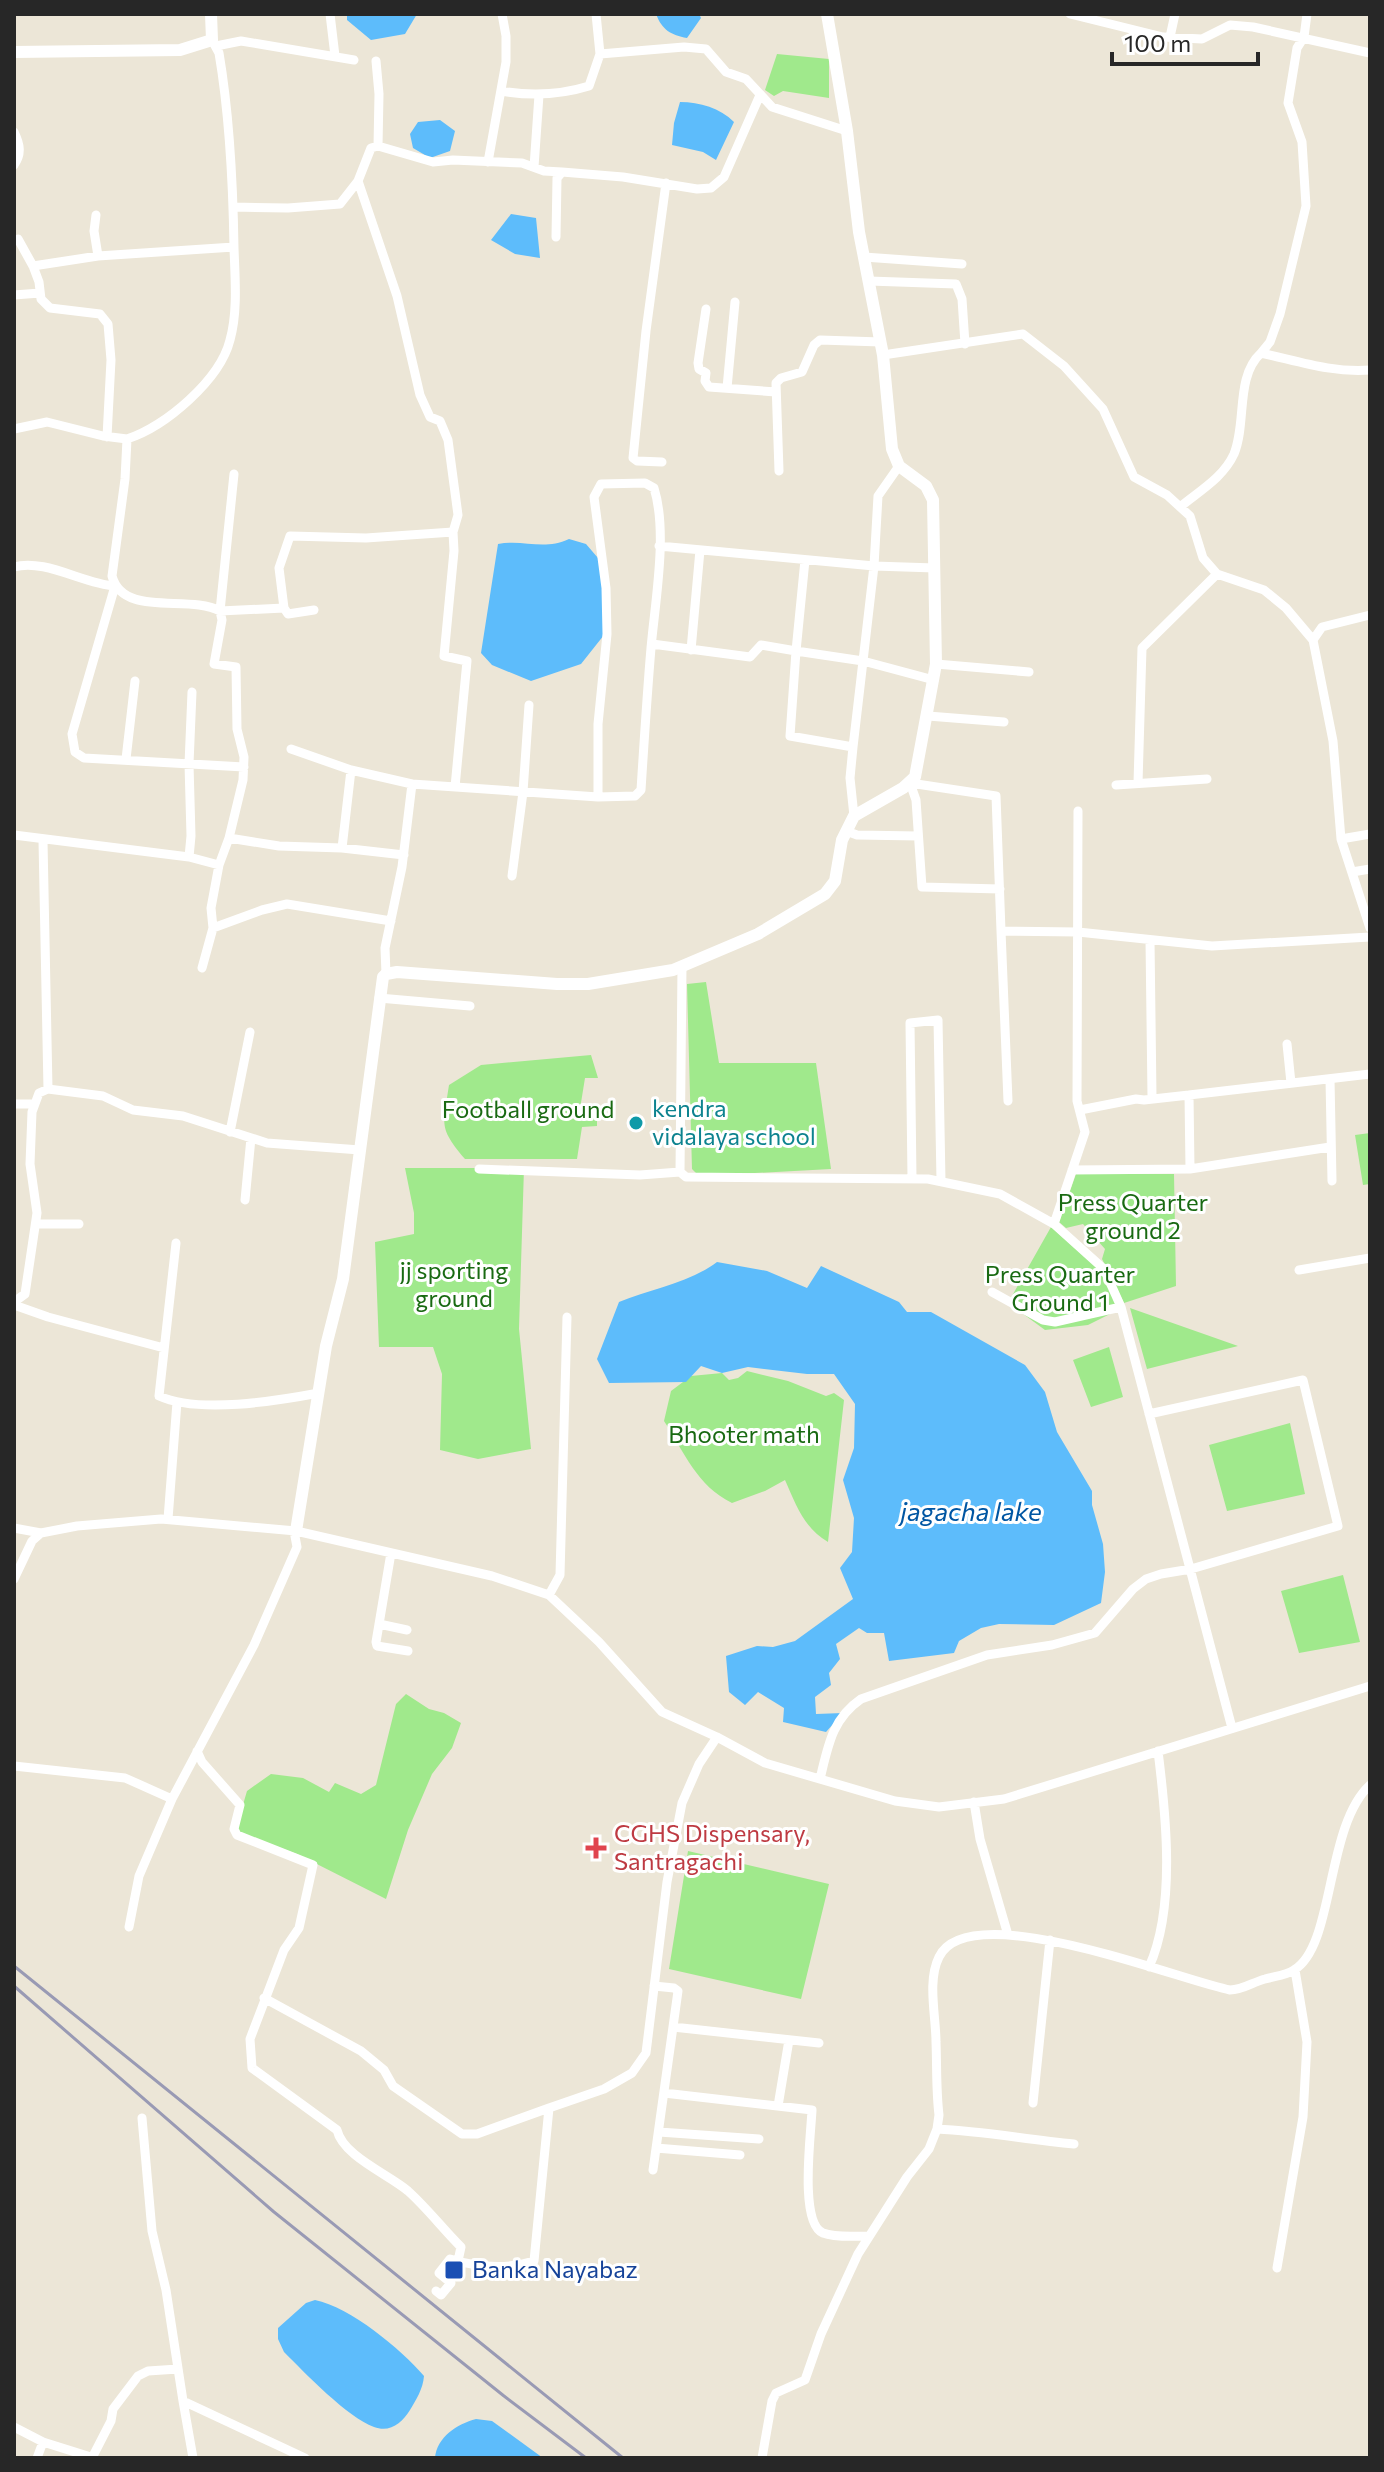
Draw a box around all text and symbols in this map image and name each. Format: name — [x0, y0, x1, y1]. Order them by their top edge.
scale bar — [1112, 16, 1258, 66]
text: 100 m — [1124, 28, 1191, 57]
place label: kendra vidalaya school — [652, 1093, 816, 1150]
park label: Football ground — [442, 1094, 614, 1123]
marker: kendra vidalaya school — [627, 1114, 645, 1132]
park label: Press Quarter ground 2 — [1058, 1187, 1209, 1244]
park label: jj sporting ground — [400, 1255, 508, 1312]
park label: Press Quarter Ground 1 — [985, 1259, 1136, 1316]
park label: Bhooter math — [668, 1419, 820, 1448]
water label: jagacha lake — [897, 1495, 1042, 1526]
place label: CGHS Dispensary, Santragachi — [614, 1818, 810, 1875]
marker: CGHS Dispensary, Santragachi — [585, 1837, 607, 1859]
place label: Banka Nayabaz — [472, 2254, 638, 2283]
marker: Banka Nayabaz — [443, 2259, 465, 2281]

